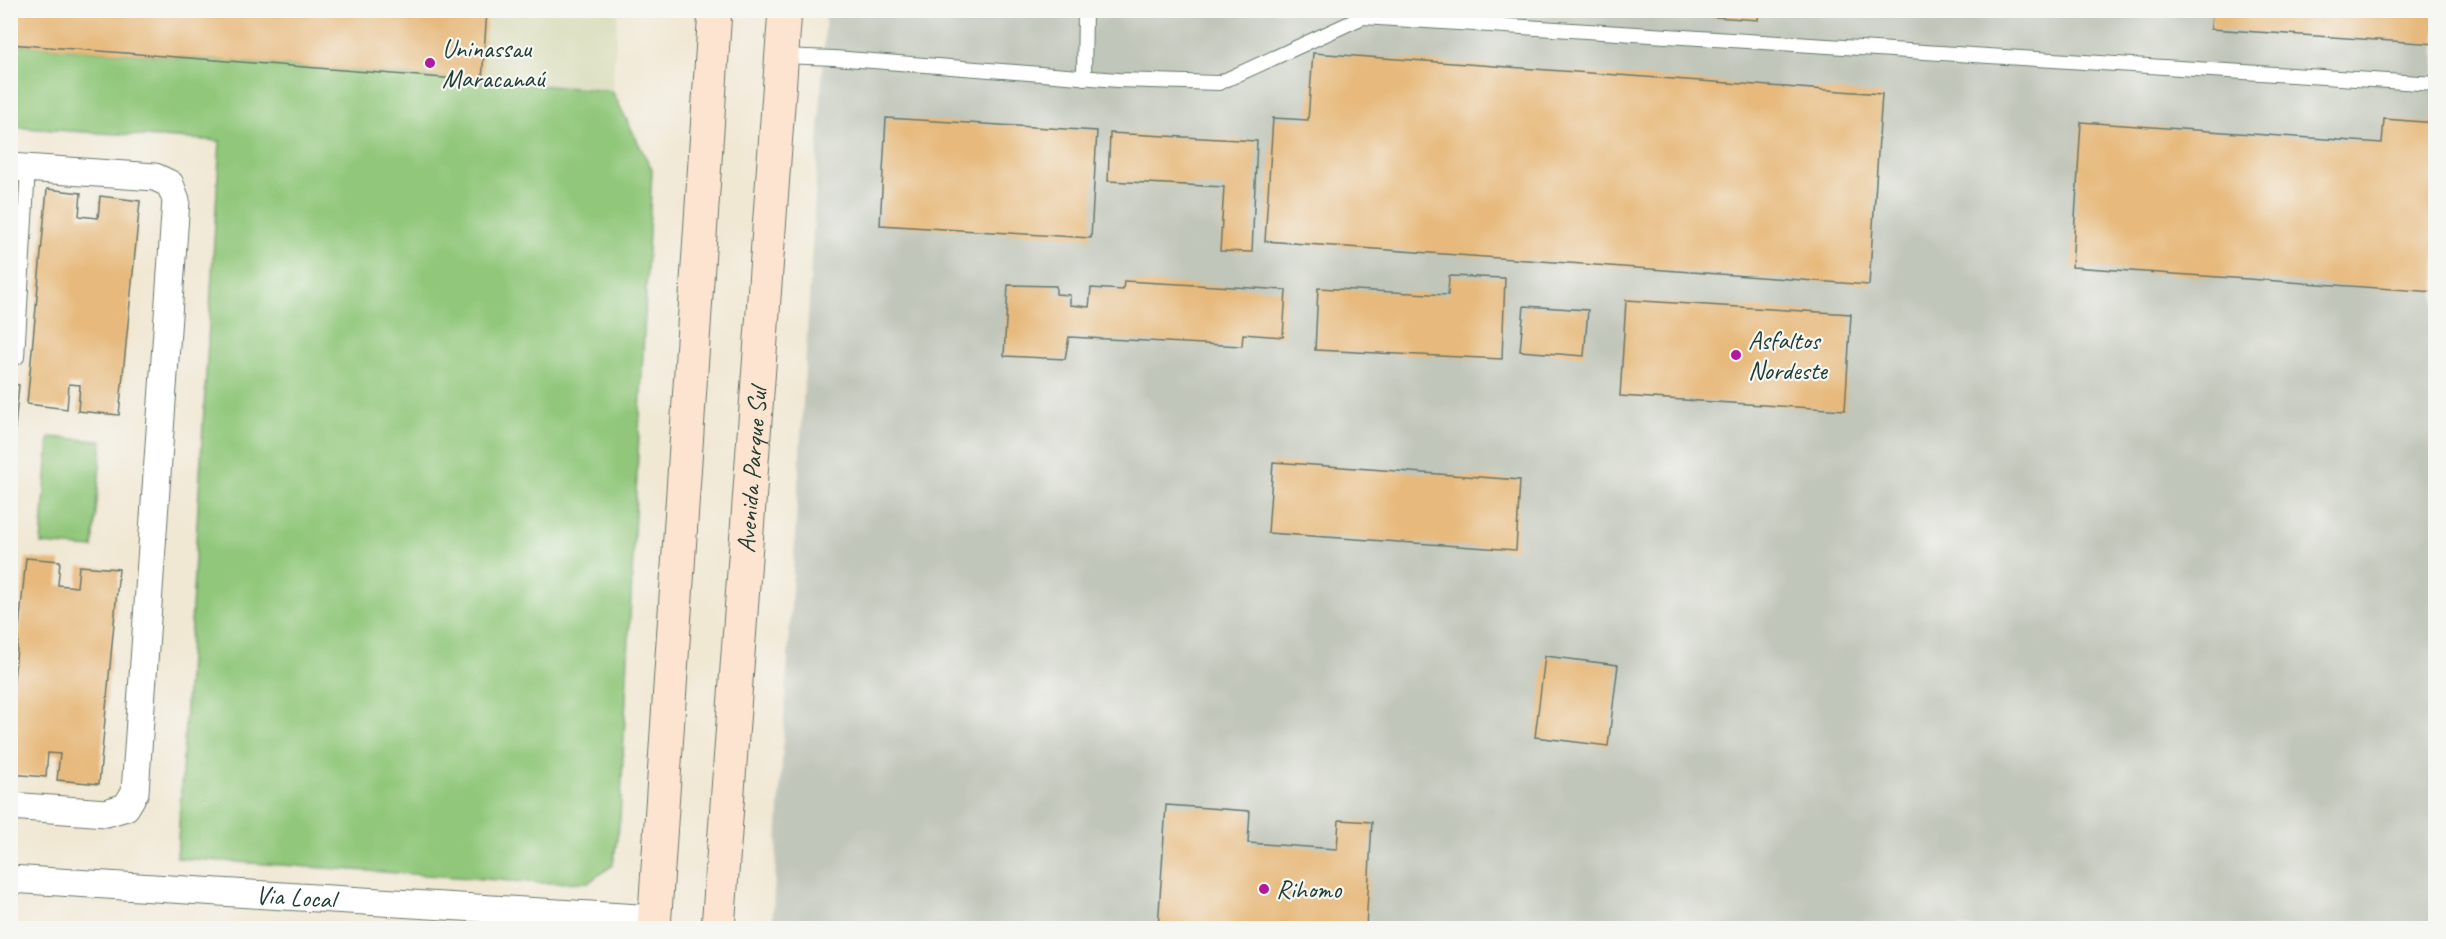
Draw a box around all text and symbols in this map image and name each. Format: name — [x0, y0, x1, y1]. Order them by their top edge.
place label: Uninassau Maracanaú — [442, 32, 547, 95]
marker: Uninassau Maracanaú — [423, 56, 437, 70]
place label: Asfaltos Nordeste — [1748, 324, 1828, 387]
marker: Asfaltos Nordeste — [1729, 348, 1743, 362]
street label: Avenida Parque Sul — [729, 382, 774, 554]
place label: Rihomo — [1276, 873, 1343, 906]
street label: Via Local — [255, 878, 341, 916]
marker: Rihomo — [1257, 882, 1271, 896]

